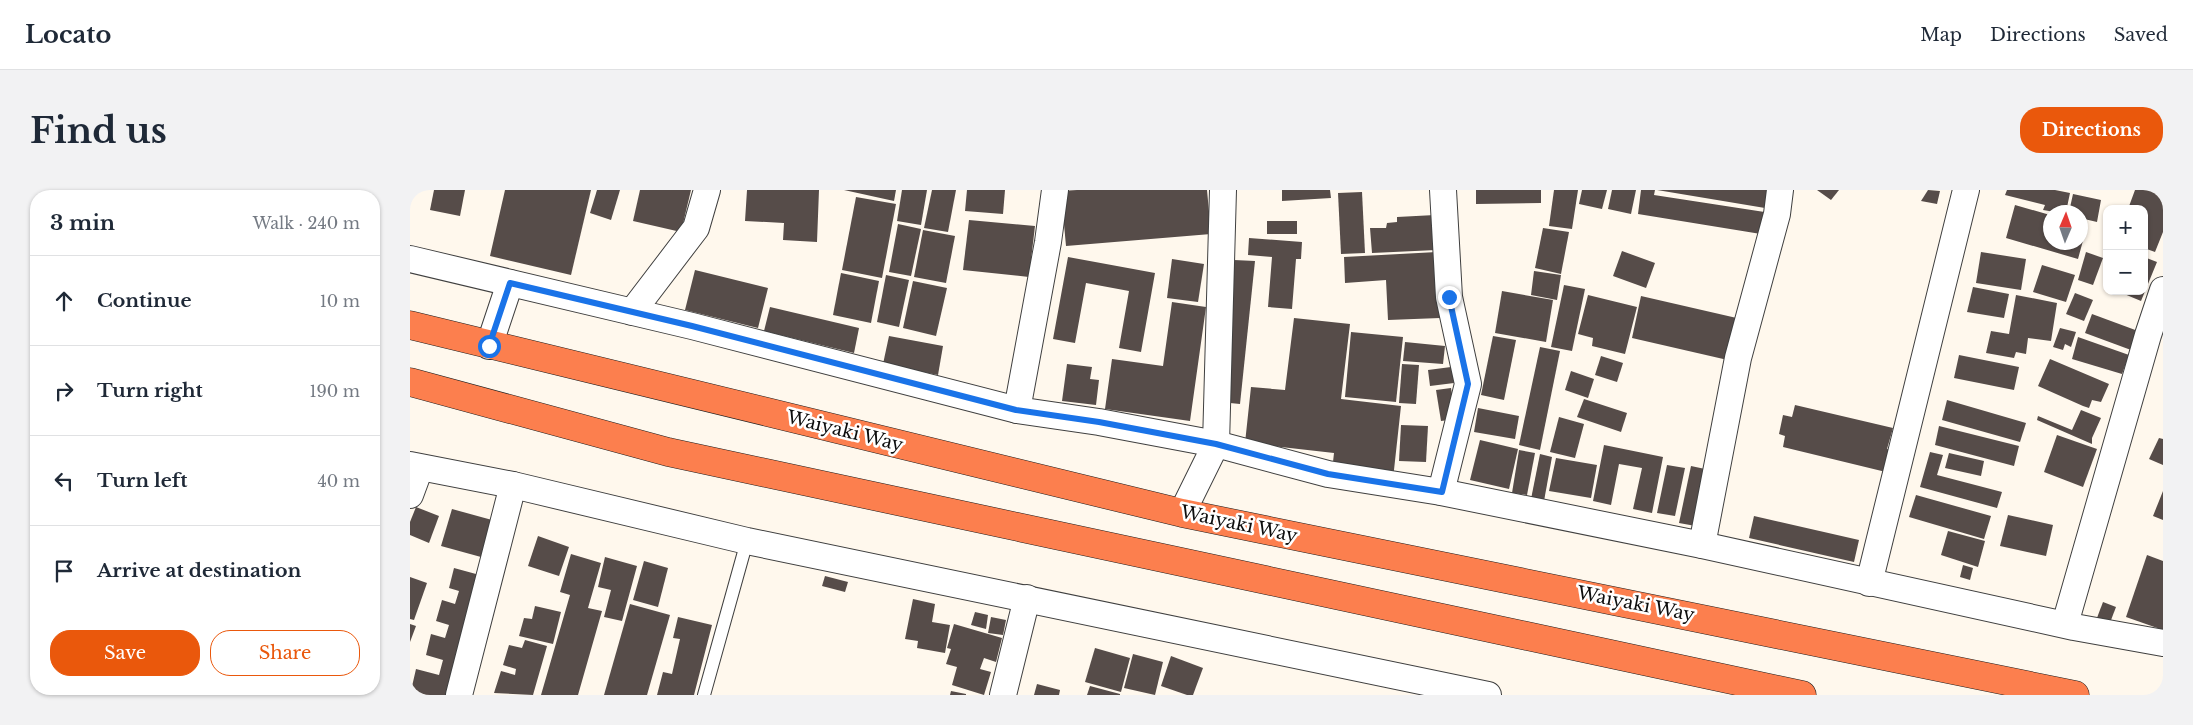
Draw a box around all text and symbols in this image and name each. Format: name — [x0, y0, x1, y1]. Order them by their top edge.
text: Locato — [25, 20, 111, 49]
text: Map — [1920, 24, 1962, 46]
text: Directions — [1990, 24, 2086, 46]
text: Saved — [2114, 24, 2168, 46]
button: Directions — [2020, 107, 2163, 153]
text: Find us — [30, 109, 167, 152]
north arrow — [2043, 205, 2088, 250]
map controls — [2103, 205, 2148, 295]
button: + — [2103, 205, 2148, 250]
text: 3 min — [50, 210, 115, 236]
text: Walk · 240 m — [253, 213, 360, 233]
button: − — [2103, 250, 2148, 295]
route end — [1438, 286, 1461, 309]
icon: ahead — [50, 287, 78, 315]
text: Continue — [97, 289, 192, 312]
text: 10 m — [320, 291, 360, 311]
route start — [478, 335, 501, 358]
icon: right — [50, 377, 78, 405]
text: Turn right — [97, 379, 203, 402]
text: 190 m — [309, 381, 360, 401]
street label: Waiyaki Way — [784, 406, 906, 456]
icon: left — [50, 467, 78, 495]
text: Turn left — [97, 469, 188, 492]
text: 40 m — [317, 471, 360, 491]
street label: Waiyaki Way — [1177, 501, 1300, 547]
icon: arrive — [50, 557, 78, 585]
text: Arrive at destination — [97, 559, 301, 582]
street label: Waiyaki Way — [1574, 582, 1697, 626]
button: Save — [50, 630, 200, 676]
button: Share — [210, 630, 360, 676]

